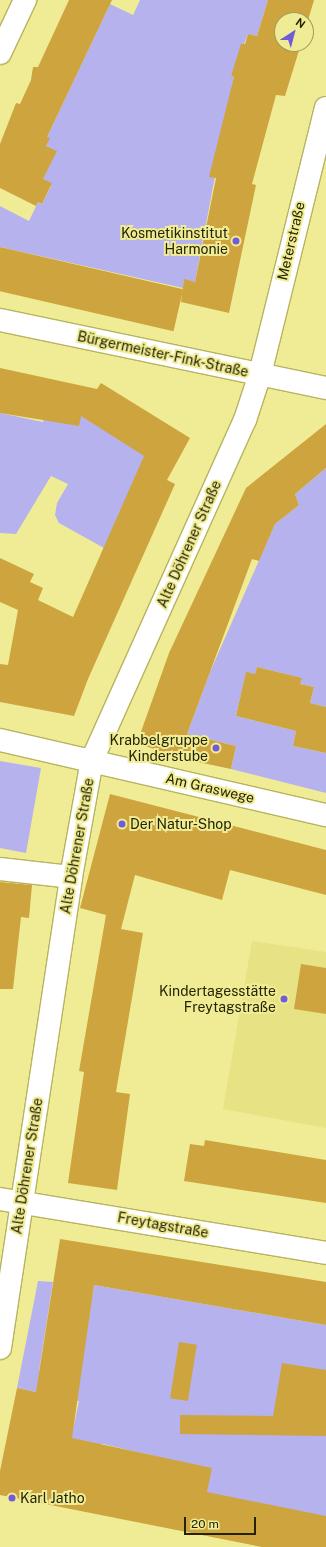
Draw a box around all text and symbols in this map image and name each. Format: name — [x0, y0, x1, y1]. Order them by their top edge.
north arrow — [274, 12, 314, 52]
text: N — [293, 16, 307, 30]
street label: Meterstraße — [274, 200, 308, 282]
place label: Kosmetikinstitut Harmonie — [121, 225, 228, 258]
marker: Kosmetikinstitut Harmonie — [231, 236, 241, 246]
street label: Bürgermeister-Fink-Straße — [76, 328, 250, 380]
street label: Alte Döhrener Straße — [153, 478, 225, 610]
place label: Krabbelgruppe Kinderstube — [109, 732, 208, 764]
marker: Krabbelgruppe Kinderstube — [211, 743, 221, 753]
street label: Am Graswege — [164, 770, 256, 806]
street label: Alte Döhrener Straße — [57, 777, 97, 915]
place label: Der Natur-Shop — [130, 816, 232, 832]
marker: Der Natur-Shop — [117, 819, 127, 829]
place label: Kindertagesstätte Freytagstraße — [159, 983, 276, 1016]
marker: Kindertagesstätte Freytagstraße — [279, 994, 289, 1004]
street label: Alte Döhrener Straße — [8, 1097, 46, 1235]
street label: Freytagstraße — [116, 1209, 210, 1241]
place label: Karl Jatho — [20, 1490, 85, 1506]
marker: Karl Jatho — [7, 1493, 17, 1503]
scale bar — [186, 1509, 258, 1535]
text: 20 m — [191, 1517, 219, 1531]

